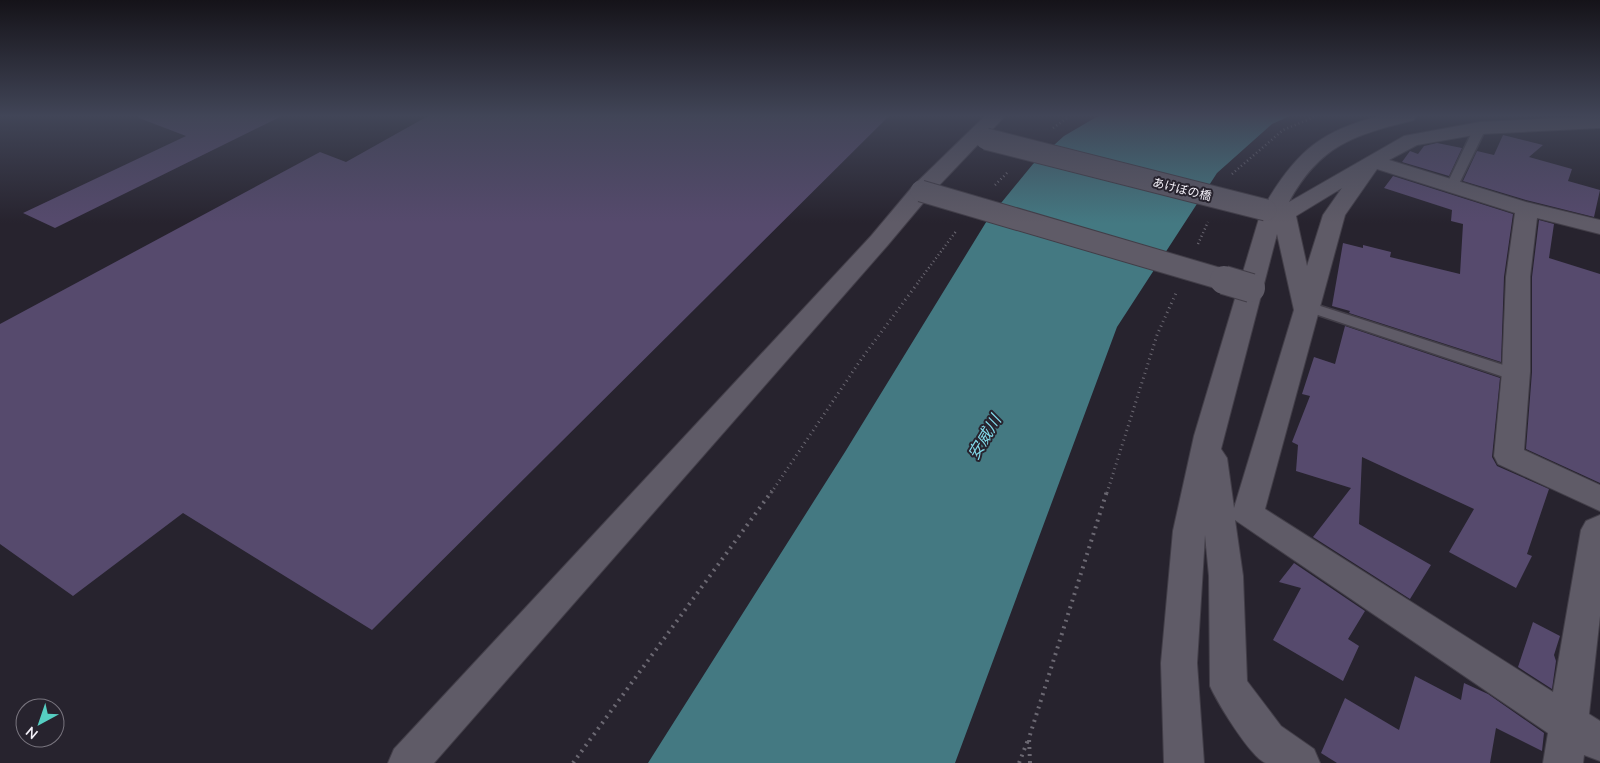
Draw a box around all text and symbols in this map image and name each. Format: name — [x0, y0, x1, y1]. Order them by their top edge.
street label: あけぼの橋 — [1151, 174, 1213, 204]
water label: 安威川 — [963, 410, 1006, 463]
north arrow — [15, 698, 65, 748]
text: N — [22, 723, 41, 743]

